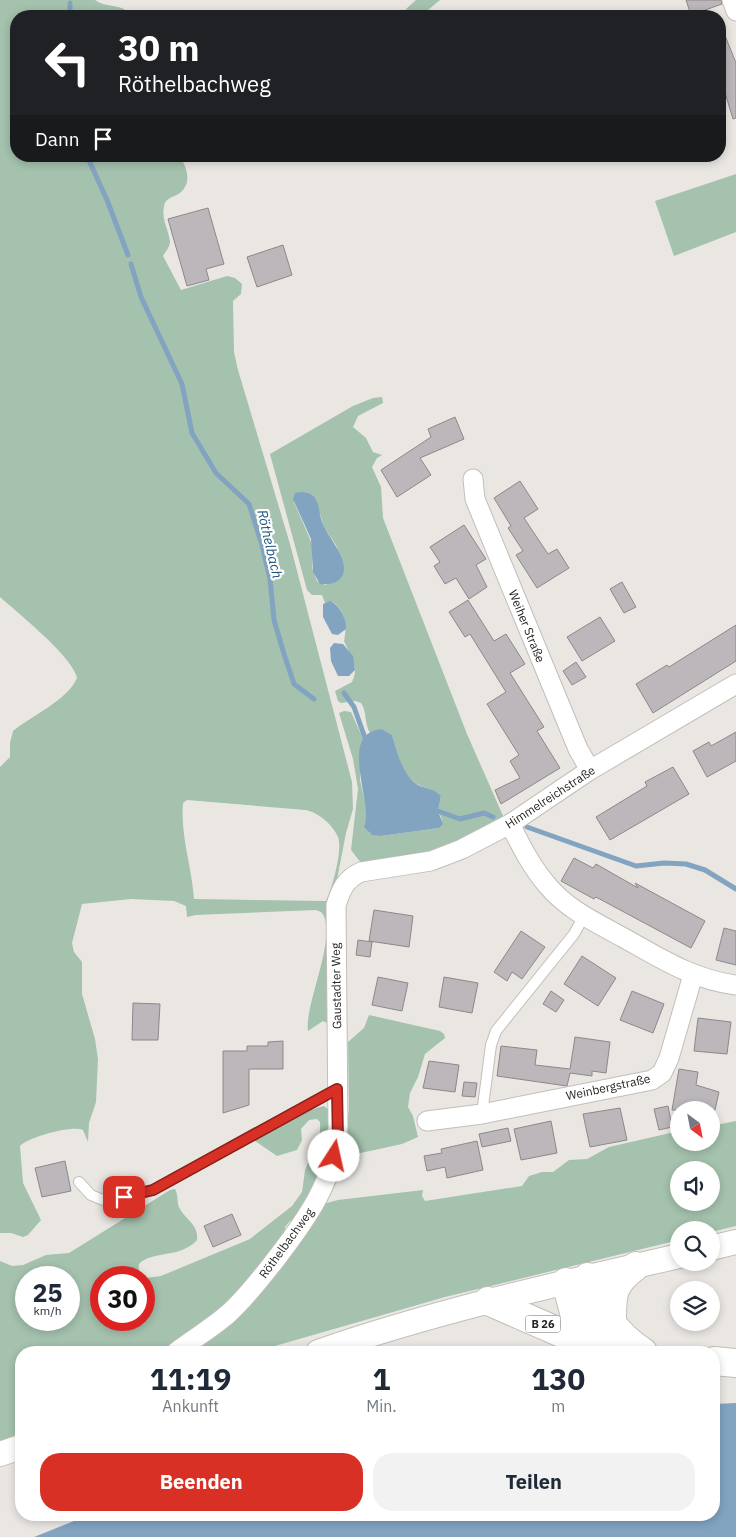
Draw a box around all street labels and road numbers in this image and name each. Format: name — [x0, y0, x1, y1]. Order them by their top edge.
street label: Weiher Straße — [506, 588, 549, 665]
street label: Himmelreichstraße — [502, 762, 598, 832]
street label: Gaustadter Weg — [328, 942, 344, 1029]
street label: Weinbergstraße — [564, 1071, 652, 1103]
street label: Röthelbachweg — [255, 1204, 317, 1281]
road number: B 26 — [526, 1316, 560, 1332]

